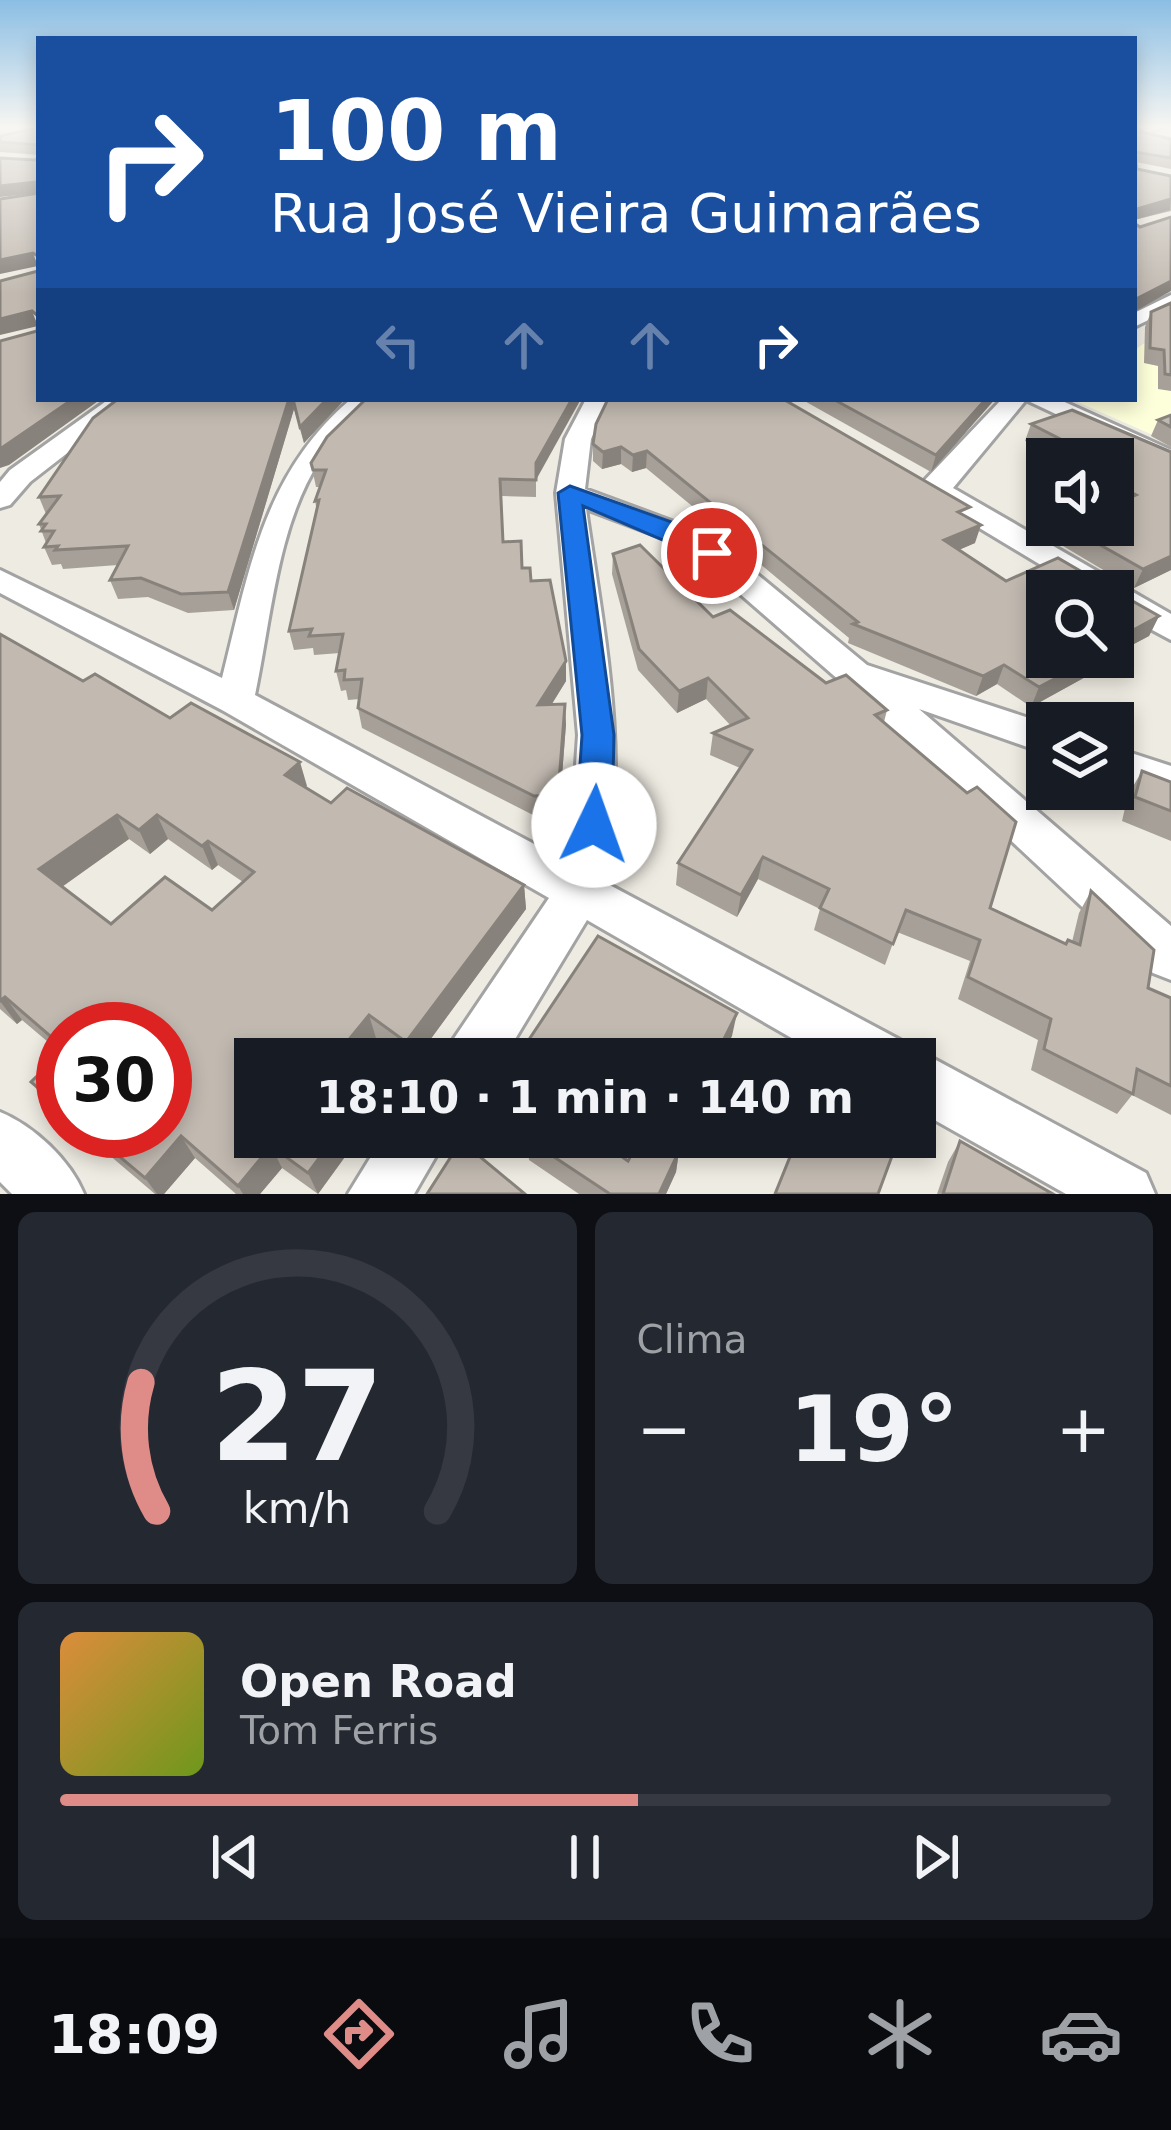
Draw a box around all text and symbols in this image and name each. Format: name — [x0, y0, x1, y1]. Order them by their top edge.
text: 100 m — [270, 82, 562, 180]
icon: right — [72, 84, 228, 240]
text: Rua José Vieira Guimarães — [270, 182, 982, 245]
icon: left — [365, 312, 431, 378]
icon: ahead — [491, 312, 557, 378]
icon: ahead — [617, 312, 683, 378]
icon: right — [743, 312, 809, 378]
map controls — [1026, 438, 1134, 810]
button: sound — [1026, 438, 1134, 546]
pin — [661, 502, 763, 604]
icon: arrive — [679, 520, 745, 586]
button: search — [1026, 570, 1134, 678]
button: layers — [1026, 702, 1134, 810]
position arrow — [531, 762, 657, 888]
speed limit sign: 30 — [36, 1002, 192, 1158]
text: 18:10 · 1 min · 140 m — [316, 1071, 854, 1124]
text: Clima — [637, 1317, 747, 1362]
text: 27 — [210, 1344, 384, 1489]
text: 19° — [789, 1377, 959, 1482]
text: − — [637, 1391, 692, 1468]
text: + — [1056, 1391, 1111, 1468]
text: km/h — [243, 1483, 351, 1533]
text: Open Road — [240, 1655, 517, 1708]
text: Tom Ferris — [240, 1708, 438, 1753]
icon: previous — [202, 1824, 268, 1890]
icon: pause — [552, 1824, 618, 1890]
icon: next — [903, 1824, 969, 1890]
icon: directions — [317, 1992, 401, 2076]
icon: music — [497, 1992, 581, 2076]
icon: phone — [678, 1992, 762, 2076]
icon: climate — [858, 1992, 942, 2076]
icon: car — [1039, 1992, 1123, 2076]
text: 18:09 — [48, 2003, 220, 2066]

